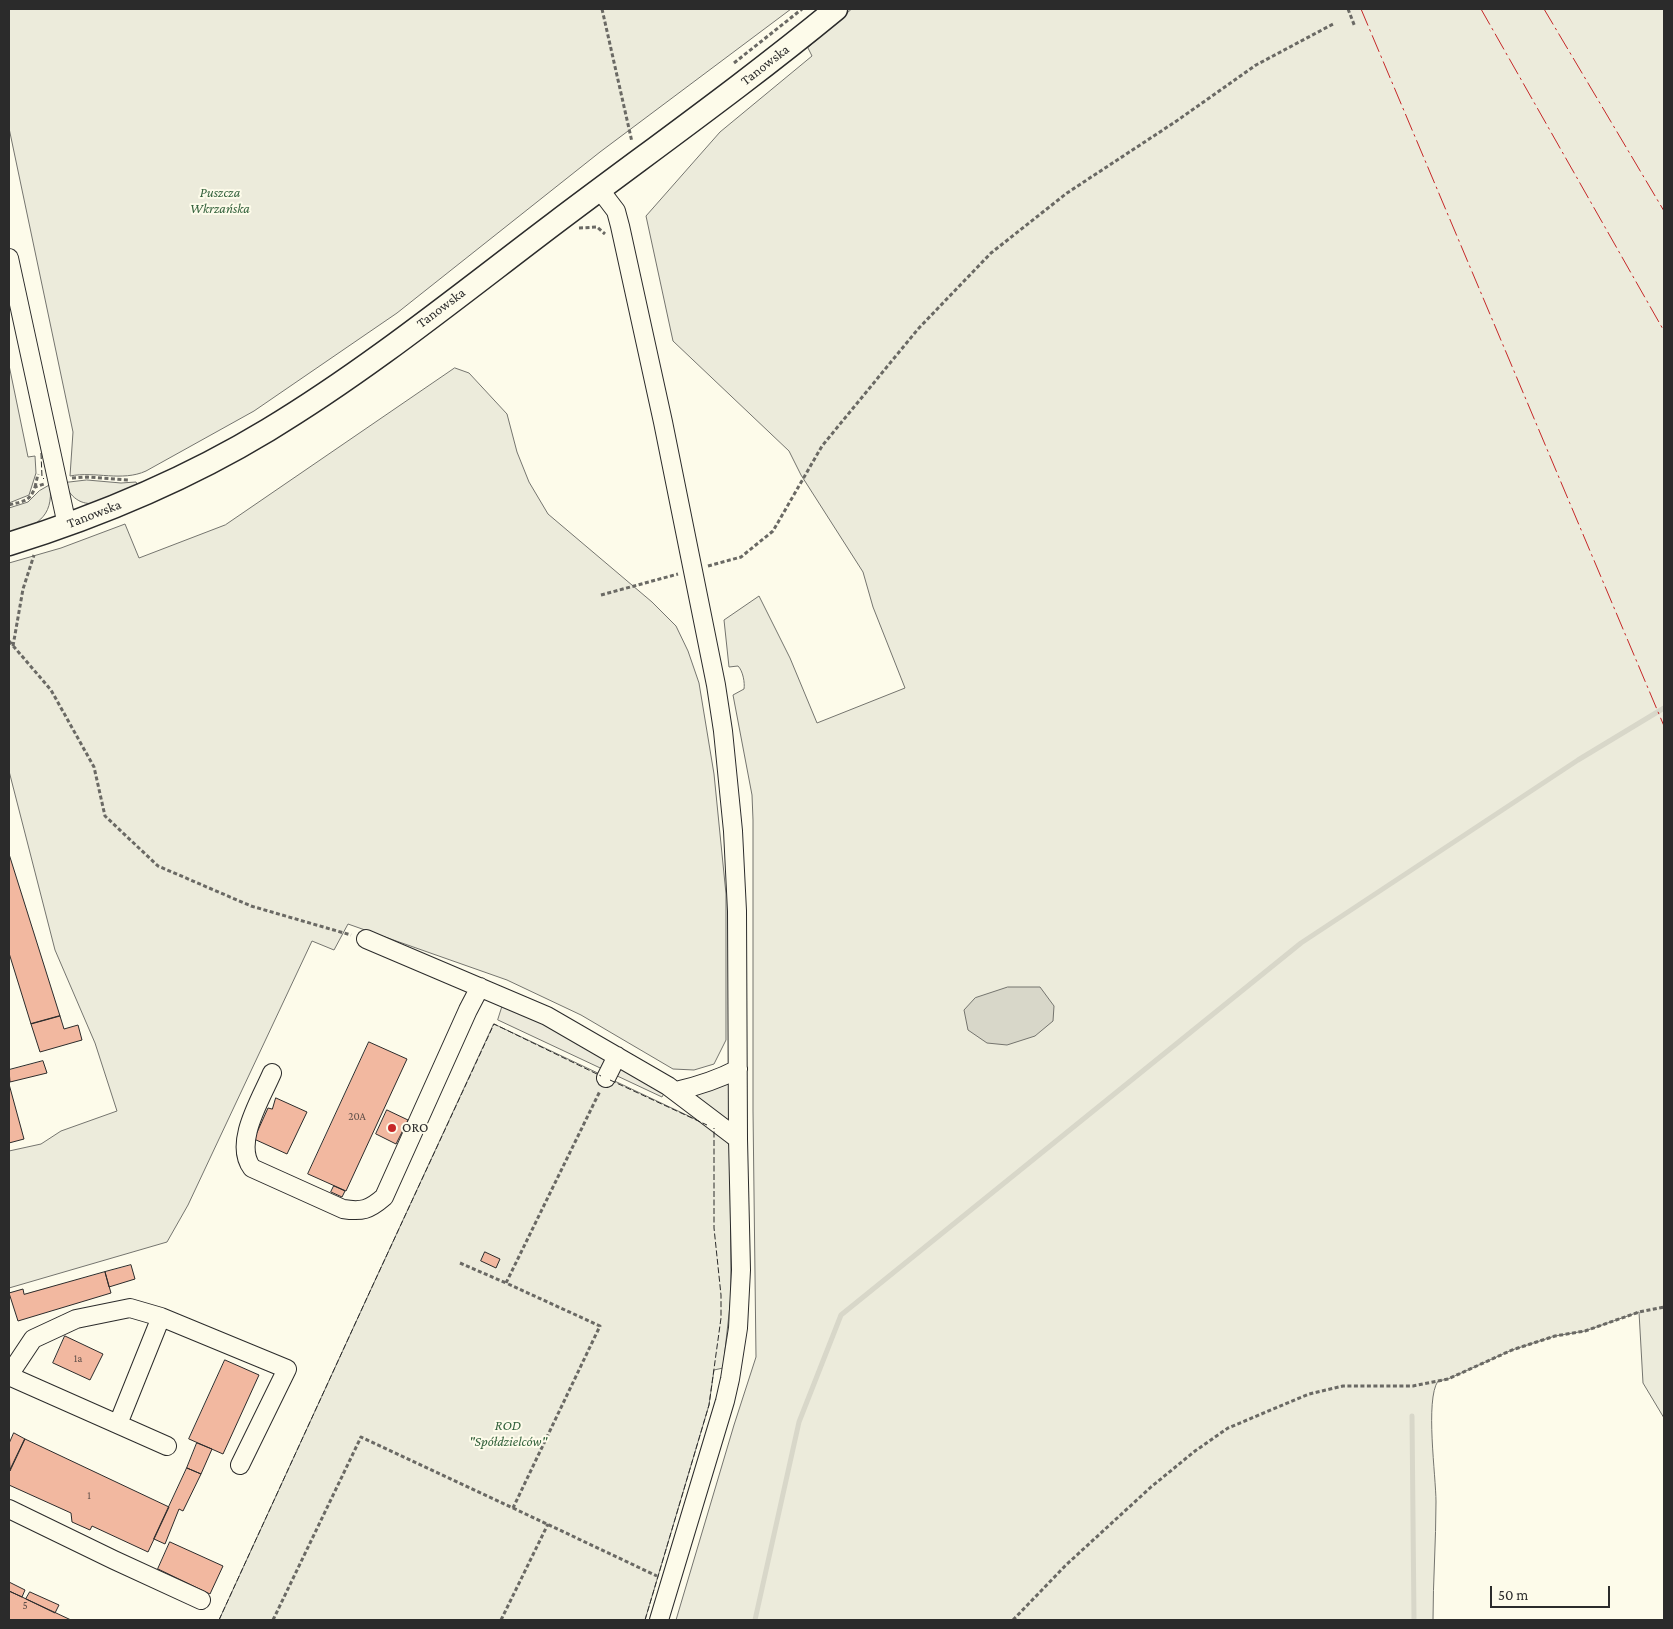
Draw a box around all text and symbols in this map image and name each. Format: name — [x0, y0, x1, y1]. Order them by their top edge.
street label: Tanowska — [737, 41, 793, 89]
park label: Puszcza Wkrzańska — [190, 185, 250, 218]
street label: Tanowska — [413, 284, 469, 332]
street label: Tanowska — [64, 496, 124, 532]
house number: 20A — [348, 1110, 366, 1124]
place label: ORO — [402, 1120, 428, 1136]
marker: ORO — [386, 1122, 398, 1134]
house number: 1a — [74, 1352, 82, 1366]
park label: ROD "Spółdzielców" — [469, 1418, 547, 1450]
house number: 1 — [87, 1489, 91, 1503]
scale bar — [1493, 1576, 1613, 1608]
text: 50 m — [1498, 1587, 1528, 1603]
house number: 5 — [22, 1599, 28, 1613]

